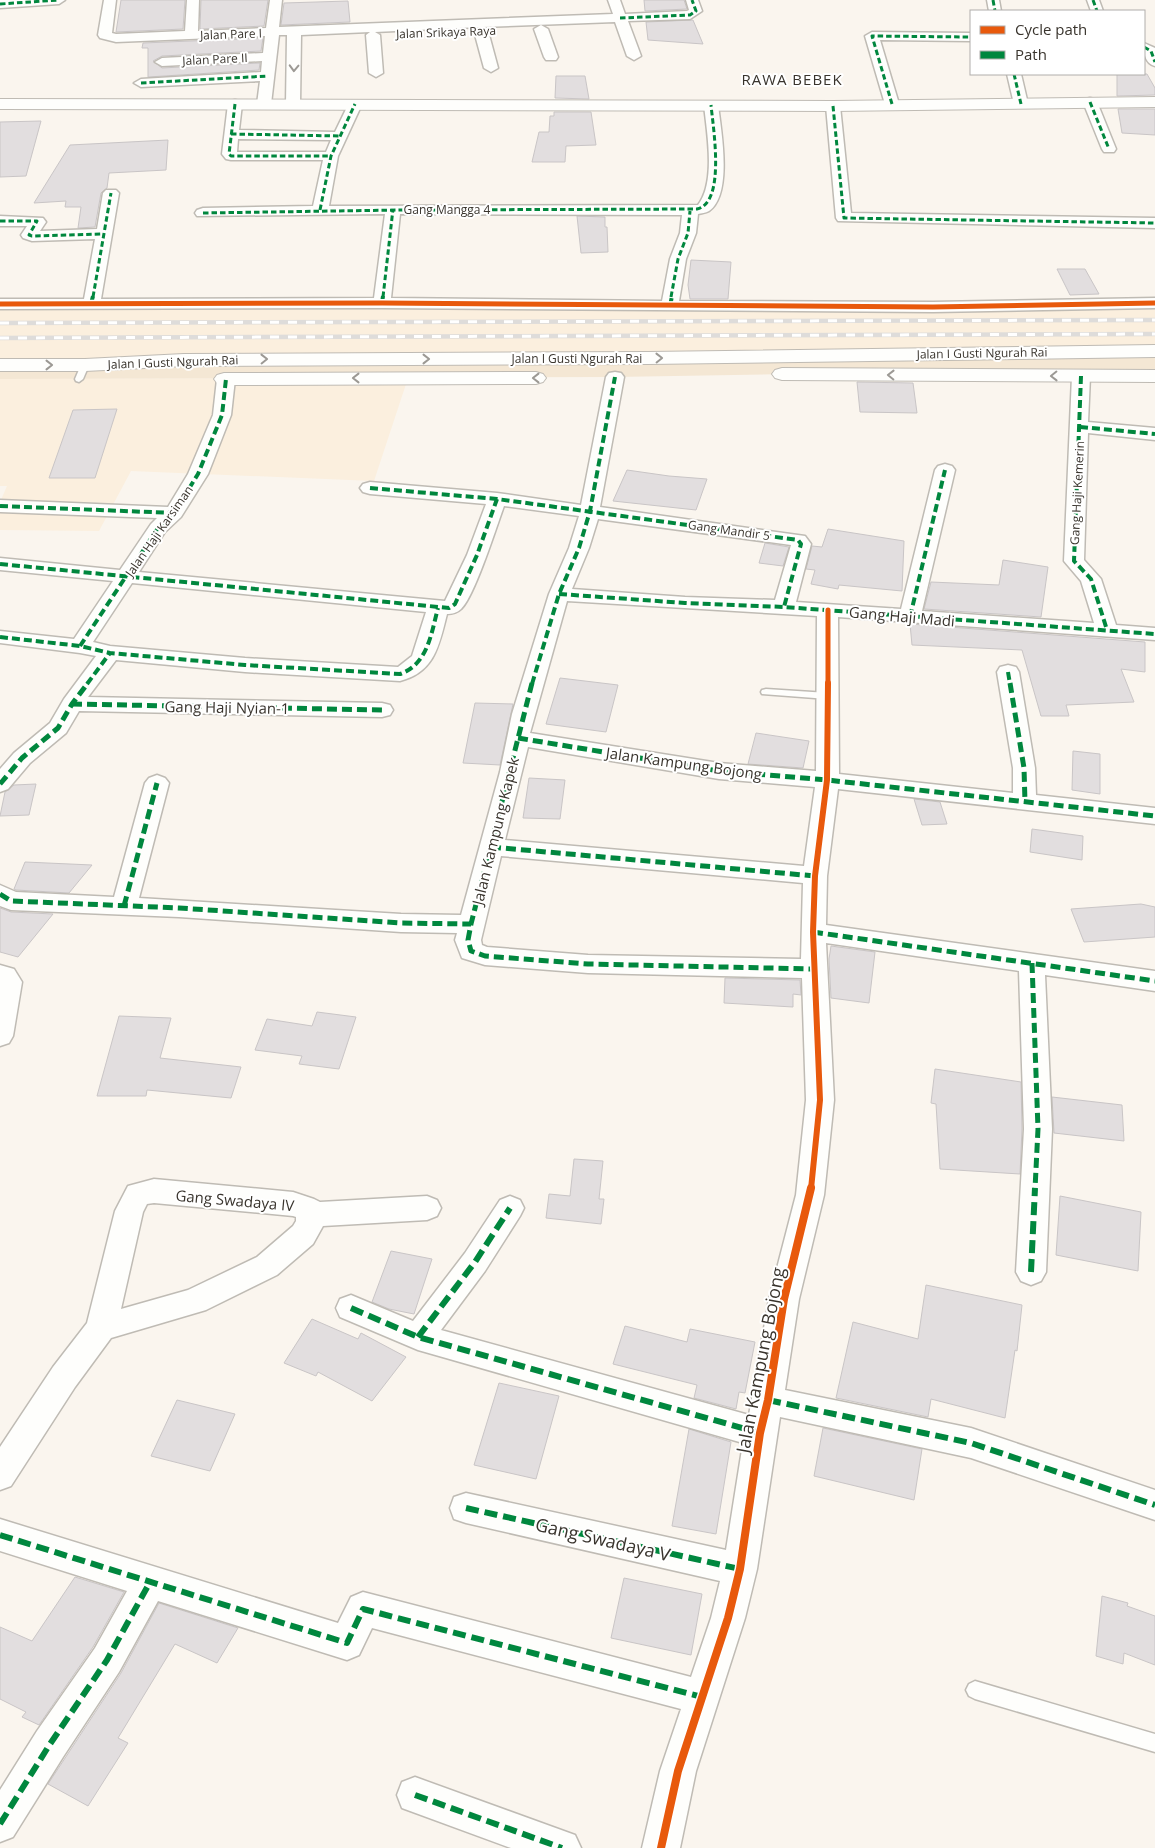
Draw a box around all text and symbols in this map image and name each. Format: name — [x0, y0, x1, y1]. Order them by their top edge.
legend — [970, 10, 1145, 75]
text: Cycle path — [1015, 19, 1087, 39]
street label: Jalan Srikaya Raya — [395, 22, 496, 42]
street label: Jalan Pare I — [199, 24, 262, 44]
text: Path — [1015, 44, 1047, 64]
street label: Jalan Pare II — [181, 49, 248, 69]
one-way arrow — [289, 64, 300, 72]
district label: RAWA BEBEK — [741, 69, 843, 89]
street label: Gang Mangga 4 — [404, 201, 491, 218]
street label: Jalan I Gusti Ngurah Rai — [915, 343, 1048, 363]
street label: Jalan I Gusti Ngurah Rai — [511, 350, 642, 367]
street label: Jalan I Gusti Ngurah Rai — [106, 351, 239, 373]
one-way arrow — [655, 353, 663, 363]
one-way arrow — [260, 354, 268, 364]
one-way arrow — [422, 354, 430, 364]
one-way arrow — [45, 360, 53, 370]
one-way arrow — [887, 370, 895, 380]
one-way arrow — [1050, 371, 1058, 382]
one-way arrow — [532, 372, 540, 383]
one-way arrow — [352, 373, 360, 383]
street label: Gang Haji Kemerin — [1066, 440, 1088, 546]
street label: Jalan Haji Karsiman — [121, 482, 197, 581]
street label: Gang Mandir 5 — [687, 516, 771, 544]
street label: Gang Haji Madi — [848, 601, 956, 631]
street label: Gang Haji Nyian-1 — [164, 696, 290, 718]
street label: Jalan Kampung Bojong — [603, 742, 763, 784]
street label: Jalan Kampung Kapek — [466, 755, 523, 909]
street label: Gang Swadaya IV — [175, 1185, 295, 1215]
street label: Jalan Kampung Bojong — [730, 1265, 790, 1457]
street label: Gang Swadaya V — [533, 1512, 673, 1566]

